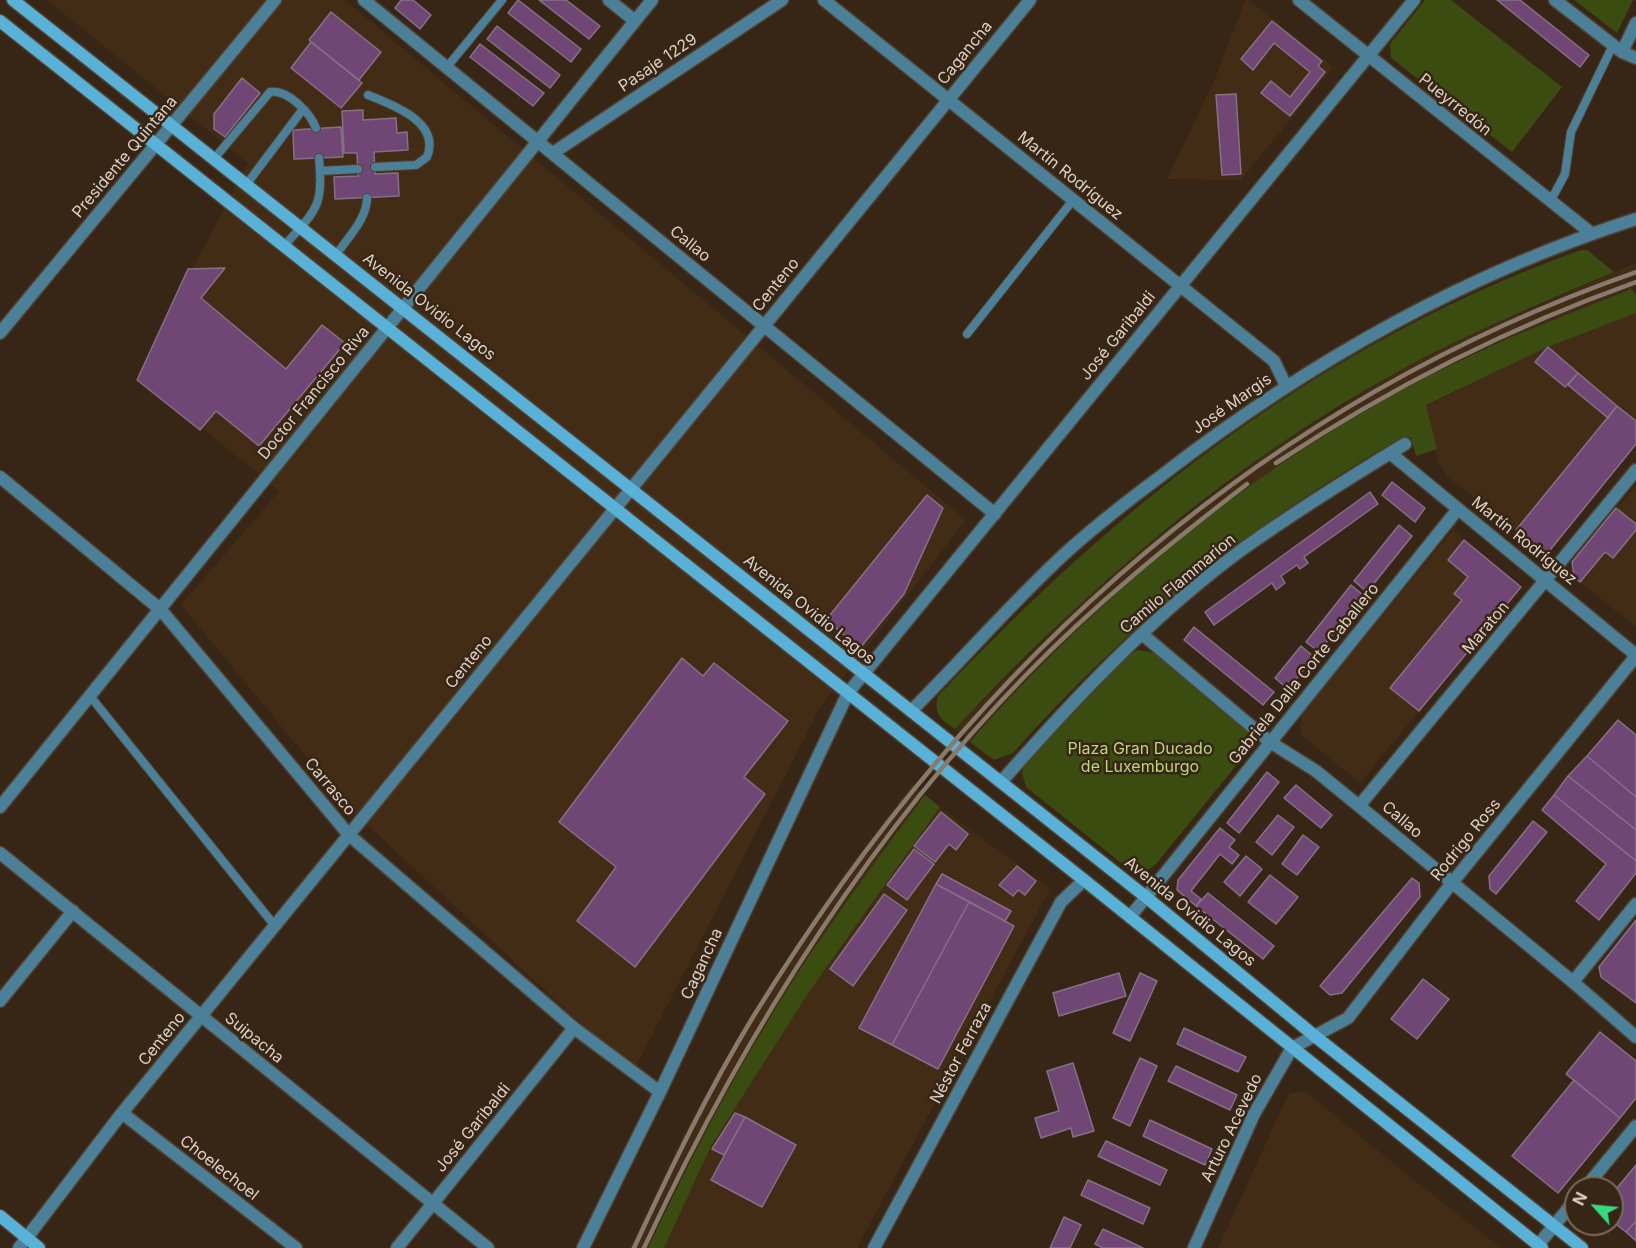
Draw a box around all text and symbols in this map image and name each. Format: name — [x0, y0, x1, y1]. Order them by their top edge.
street label: Cagancha — [933, 17, 997, 89]
street label: Pasaje 1229 — [615, 30, 701, 96]
street label: Pueyrredón — [1415, 70, 1495, 140]
street label: Presidente Quintana — [69, 92, 181, 222]
street label: Martín Rodríguez — [1014, 128, 1126, 224]
street label: Callao — [666, 222, 714, 266]
street label: Avenida Ovidio Lagos — [359, 249, 499, 365]
street label: Centeno — [748, 254, 804, 316]
street label: José Garibaldi — [1076, 288, 1160, 384]
street label: Doctor Francisco Riva — [254, 323, 374, 463]
street label: José Margis — [1189, 370, 1275, 438]
street label: Martín Rodríguez — [1468, 493, 1580, 589]
street label: Camilo Flammarion — [1116, 530, 1240, 638]
street label: Avenida Ovidio Lagos — [739, 551, 879, 669]
street label: Gabriela Dalla Corte Caballero — [1225, 579, 1383, 769]
street label: Maraton — [1459, 598, 1513, 658]
street label: Centeno — [441, 631, 497, 693]
park label: Plaza Gran Ducado de Luxemburgo — [1068, 739, 1212, 777]
street label: Carrasco — [300, 754, 360, 820]
street label: Rodrigo Ross — [1427, 795, 1505, 885]
street label: Callao — [1378, 798, 1426, 842]
street label: Avenida Ovidio Lagos — [1120, 853, 1260, 971]
street label: Cagancha — [677, 925, 727, 1003]
street label: Néstor Ferraza — [926, 999, 996, 1107]
street label: Centeno — [134, 1008, 190, 1070]
street label: Suipacha — [221, 1008, 287, 1068]
street label: Arturo Acevedo — [1197, 1071, 1267, 1185]
street label: José Garibaldi — [431, 1080, 515, 1176]
street label: Choelechoel — [176, 1131, 262, 1205]
north arrow — [1564, 1176, 1624, 1236]
text: N — [1568, 1189, 1591, 1209]

